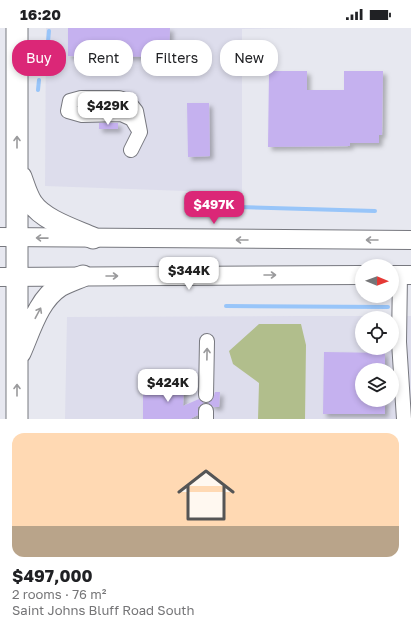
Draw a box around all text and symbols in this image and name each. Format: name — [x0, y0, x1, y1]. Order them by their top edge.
text: 16:20 — [20, 5, 61, 23]
chip: Buy — [12, 40, 66, 76]
chip: Rent — [74, 40, 133, 76]
chip: Filters — [141, 40, 212, 76]
chip: New — [220, 40, 278, 76]
pin: $429K — [80, 92, 136, 126]
text: $429K — [87, 97, 129, 113]
one-way arrow — [13, 136, 21, 149]
pin: $497K — [186, 191, 242, 225]
text: $497K — [193, 196, 235, 212]
one-way arrow — [36, 234, 49, 241]
one-way arrow — [236, 236, 249, 244]
one-way arrow — [366, 236, 379, 244]
pin: $344K — [161, 257, 217, 291]
north arrow — [355, 259, 399, 303]
map controls — [355, 259, 399, 407]
text: $344K — [168, 262, 210, 278]
one-way arrow — [263, 271, 276, 279]
one-way arrow — [105, 272, 118, 280]
one-way arrow — [35, 307, 43, 319]
button: locate — [355, 311, 399, 355]
one-way arrow — [203, 348, 211, 361]
button: layers — [355, 363, 399, 407]
pin: $424K — [140, 369, 196, 403]
text: $424K — [147, 374, 189, 390]
one-way arrow — [13, 384, 21, 397]
icon: home — [170, 459, 242, 531]
text: $497,000 — [12, 565, 93, 586]
text: 2 rooms · 76 m² — [12, 586, 106, 602]
text: Saint Johns Bluff Road South — [12, 602, 195, 618]

